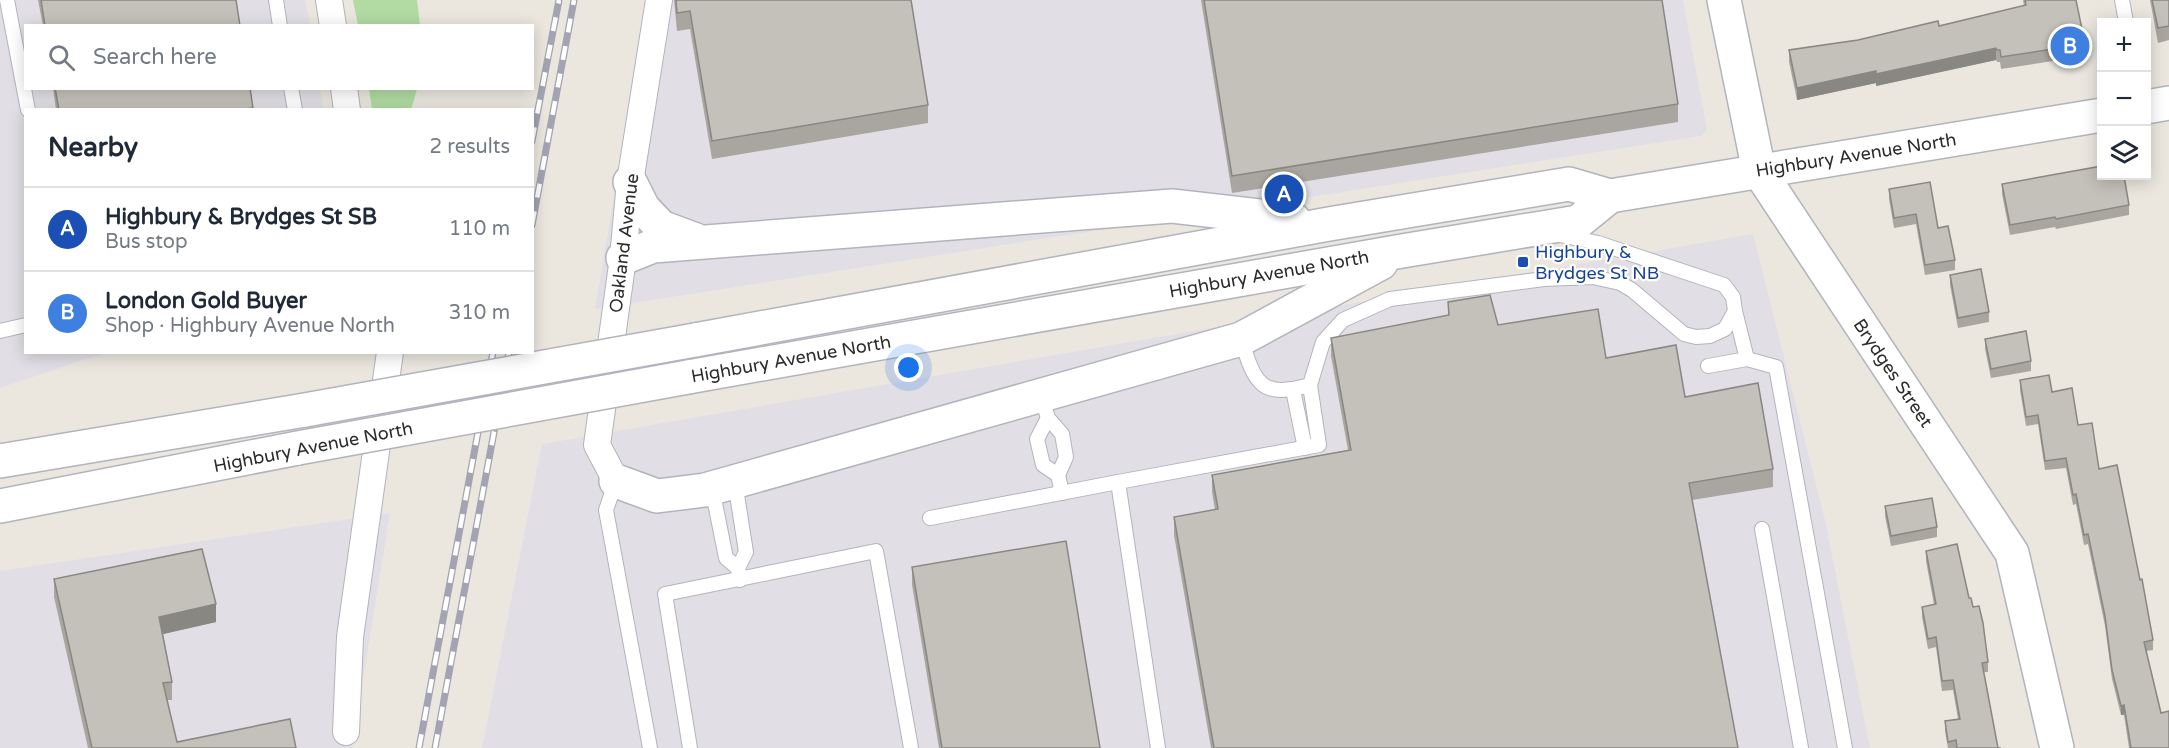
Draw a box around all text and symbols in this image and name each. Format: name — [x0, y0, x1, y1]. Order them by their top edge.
map controls — [2097, 18, 2151, 180]
button: + — [2097, 18, 2151, 72]
search box — [24, 24, 534, 90]
pin: B — [2050, 24, 2090, 68]
icon: search — [45, 41, 78, 74]
text: Search here — [93, 44, 217, 70]
button: − — [2097, 72, 2151, 126]
button: layers — [2097, 126, 2151, 180]
street label: Highbury Avenue North — [1754, 128, 1958, 182]
text: Nearby — [48, 132, 138, 163]
text: 2 results — [430, 135, 510, 159]
street label: Oakland Avenue — [605, 172, 643, 314]
pin: A — [1264, 172, 1304, 216]
text: Highbury & Brydges St SB — [105, 204, 377, 230]
text: A — [60, 217, 75, 241]
text: 110 m — [449, 217, 510, 241]
text: Bus stop — [105, 230, 188, 254]
place label: Highbury & Brydges St NB — [1535, 241, 1659, 284]
street label: Highbury Avenue North — [1167, 246, 1371, 302]
marker: Highbury & Brydges St NB — [1516, 255, 1530, 269]
text: London Gold Buyer — [105, 288, 307, 314]
text: B — [61, 301, 74, 325]
text: 310 m — [449, 301, 510, 325]
text: Shop · Highbury Avenue North — [105, 314, 395, 338]
street label: Brydges Street — [1849, 314, 1938, 432]
street label: Highbury Avenue North — [689, 331, 893, 387]
your location — [894, 353, 923, 382]
street label: Highbury Avenue North — [211, 417, 415, 477]

